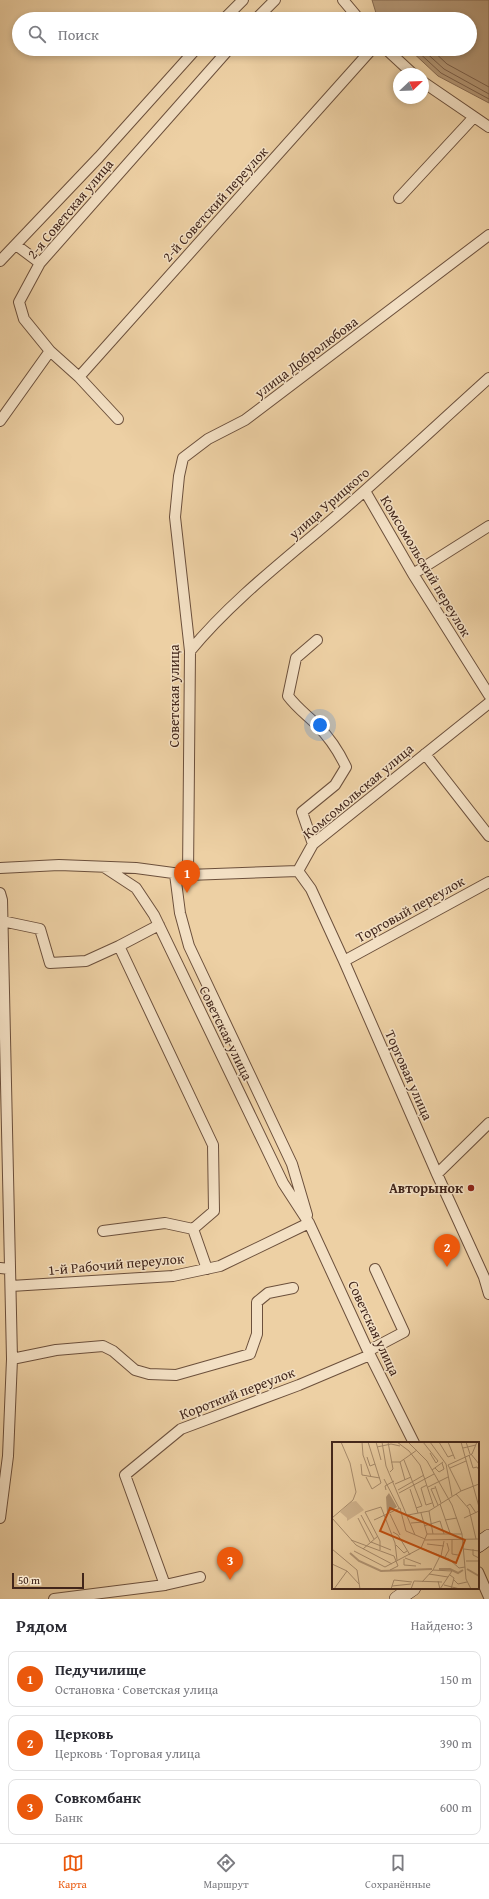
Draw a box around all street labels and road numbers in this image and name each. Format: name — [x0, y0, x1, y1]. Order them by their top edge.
street label: 2-й Советский переулок — [158, 141, 273, 266]
street label: 2-я Советская улица — [22, 155, 118, 263]
street label: улица Добролюбова — [249, 311, 362, 403]
street label: улица Урицкого — [284, 462, 374, 544]
street label: Комсомольский переулок — [376, 492, 477, 641]
street label: Советская улица — [164, 644, 184, 748]
street label: Комсомольская улица — [298, 739, 418, 843]
street label: Торговый переулок — [352, 870, 469, 947]
street label: Советская улица — [194, 982, 258, 1084]
street label: Торговая улица — [380, 1027, 438, 1124]
street label: 1-й Рабочий переулок — [47, 1248, 186, 1280]
street label: Советская улица — [343, 1277, 405, 1379]
street label: Короткий переулок — [176, 1362, 298, 1424]

